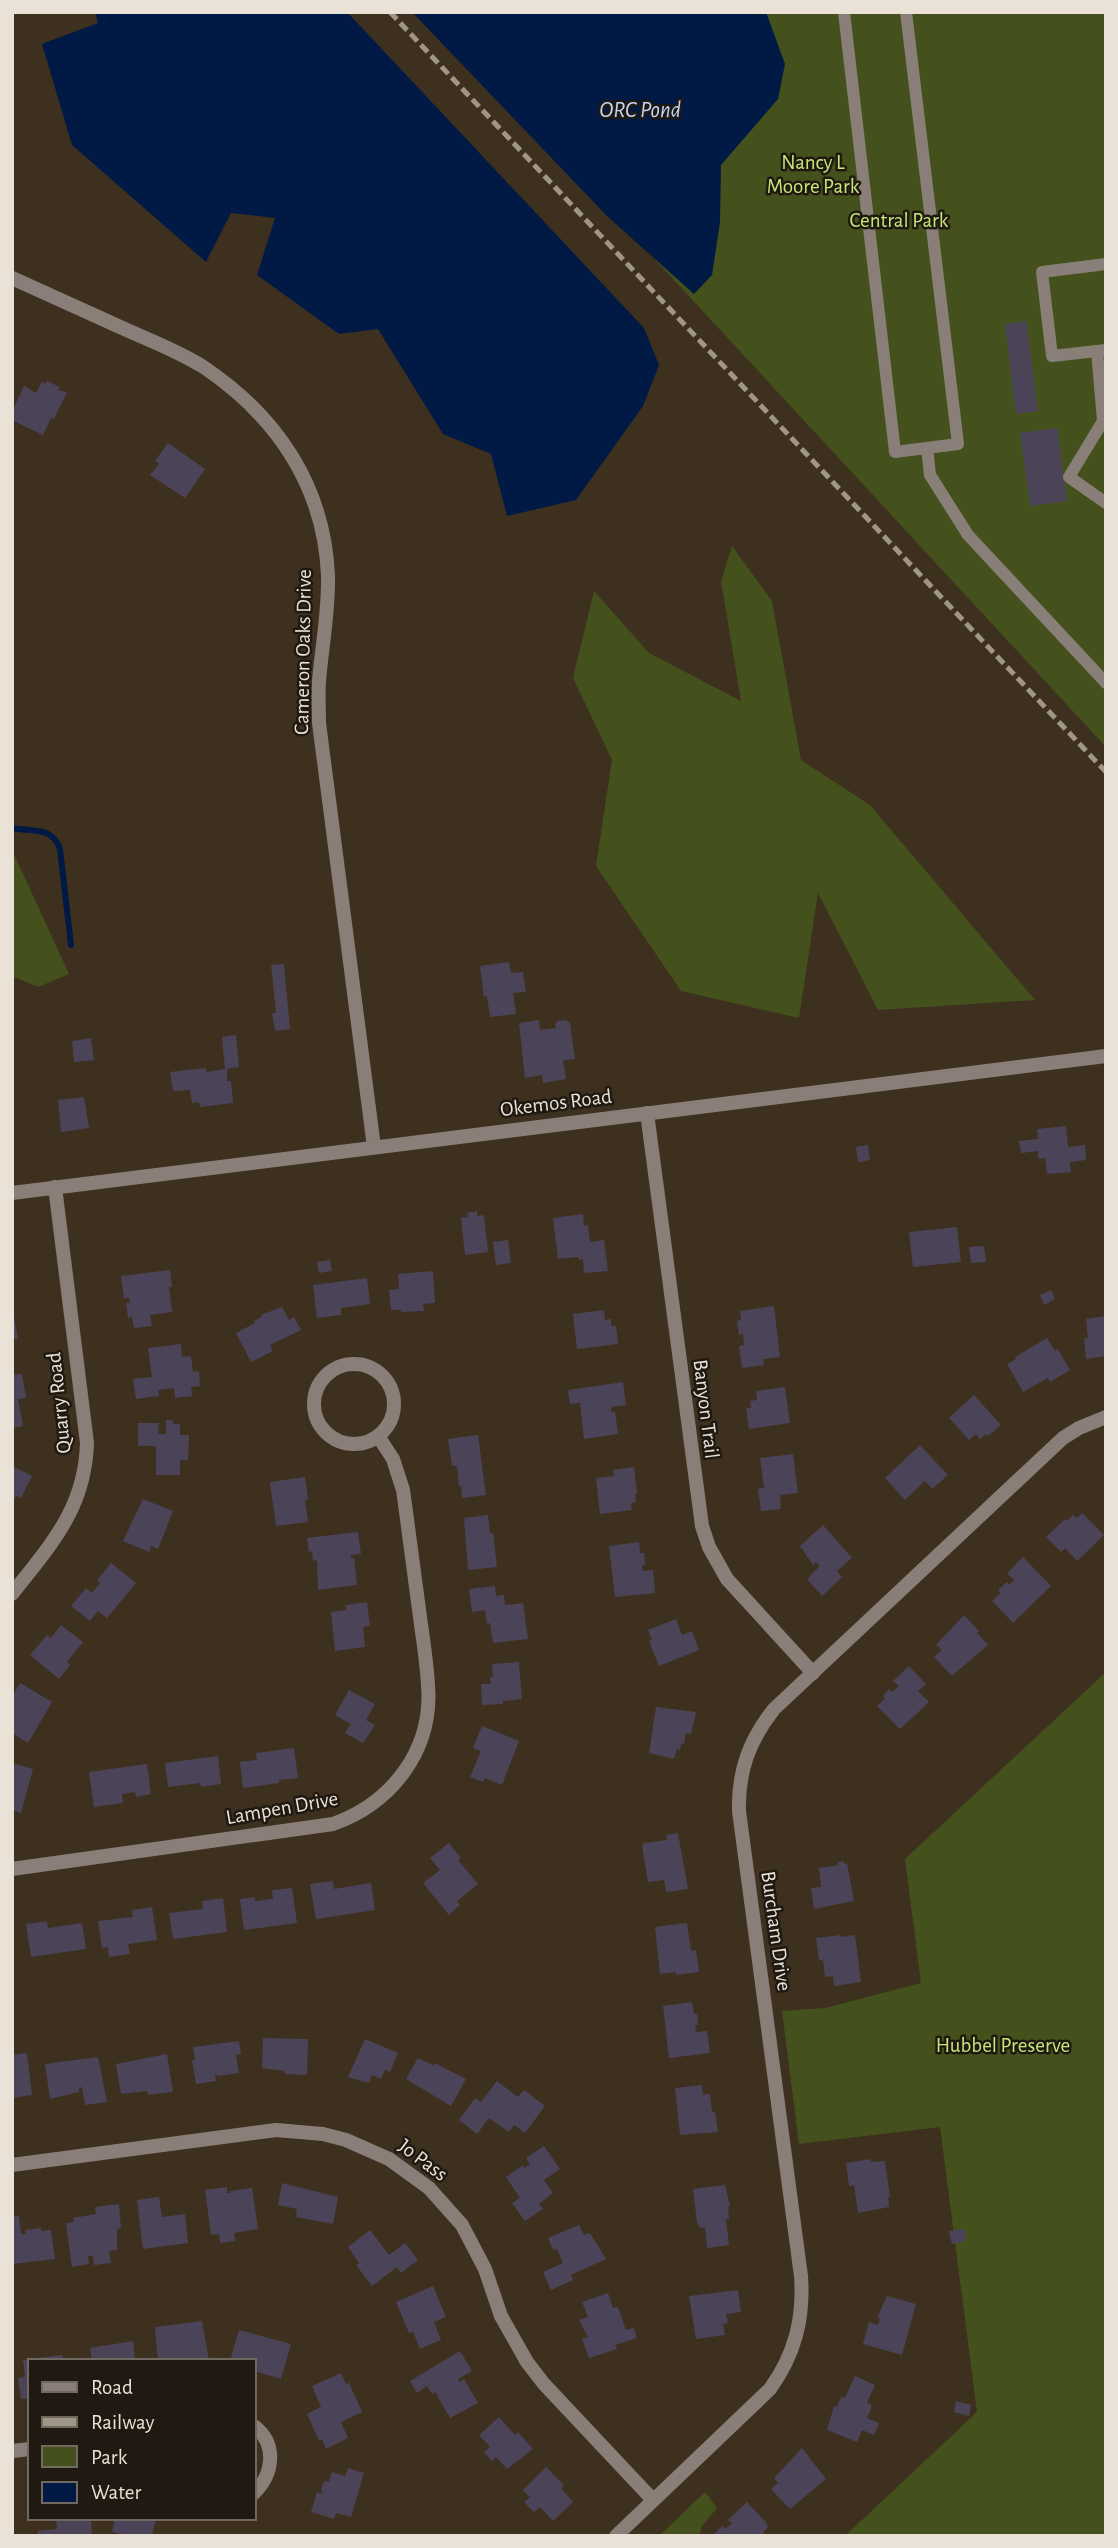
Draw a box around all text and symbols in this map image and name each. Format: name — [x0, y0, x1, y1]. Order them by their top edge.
water label: ORC Pond — [599, 99, 681, 122]
park label: Nancy L Moore Park — [767, 152, 860, 197]
park label: Central Park — [850, 210, 949, 231]
street label: Cameron Oaks Drive — [291, 569, 315, 735]
street label: Okemos Road — [499, 1086, 613, 1120]
street label: Quarry Road — [43, 1351, 75, 1455]
street label: Banyon Trail — [689, 1358, 723, 1460]
street label: Lampen Drive — [224, 1788, 340, 1828]
street label: Burcham Drive — [757, 1870, 795, 1992]
park label: Hubbel Preserve — [936, 2035, 1070, 2056]
street label: Jo Pass — [395, 2135, 451, 2185]
legend — [28, 2359, 256, 2520]
text: Road — [91, 2377, 133, 2398]
text: Railway — [91, 2412, 154, 2433]
text: Park — [91, 2447, 128, 2468]
text: Water — [91, 2482, 141, 2503]

